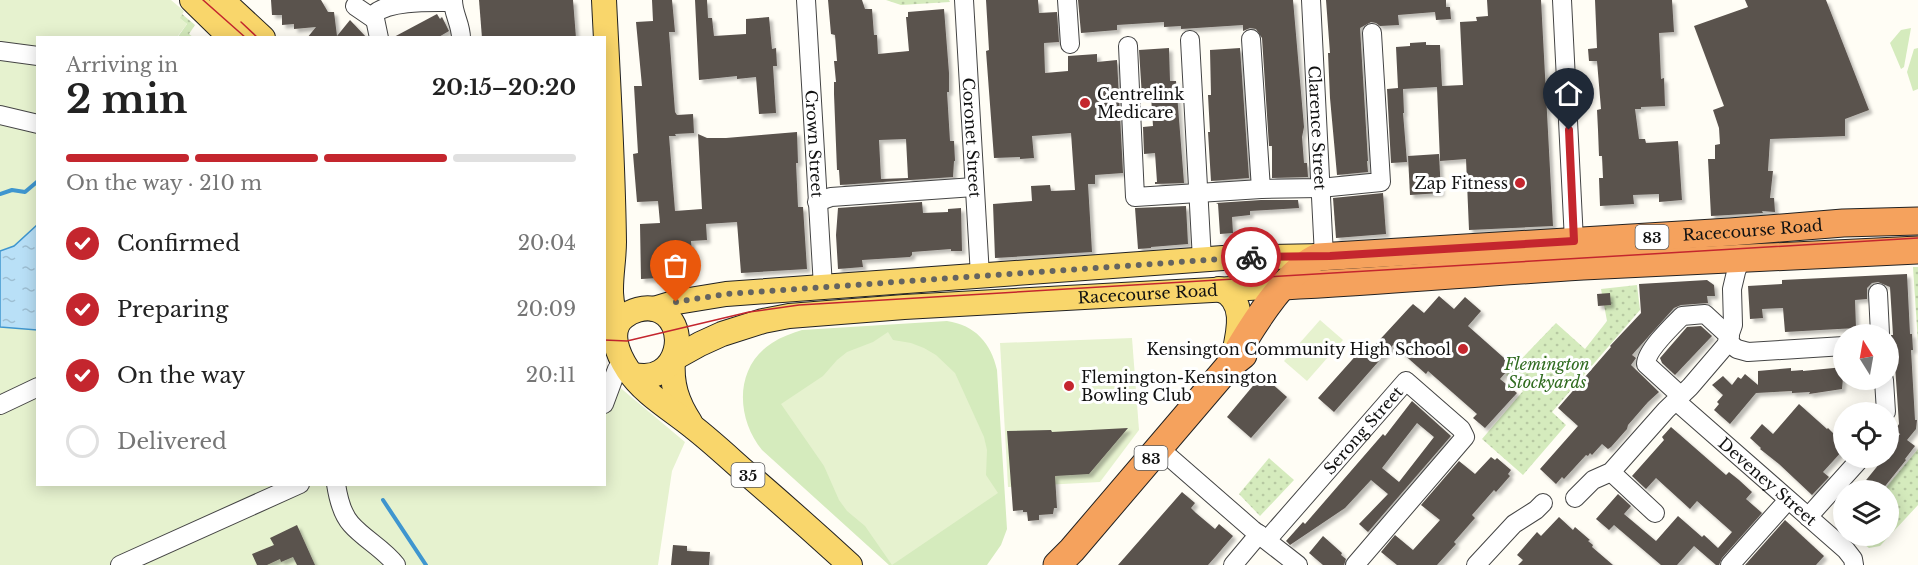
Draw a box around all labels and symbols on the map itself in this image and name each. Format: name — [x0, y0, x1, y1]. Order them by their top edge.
street label: Clarence Street — [1304, 65, 1331, 191]
pin — [1543, 68, 1594, 130]
street label: Coronet Street — [959, 77, 985, 198]
place label: Centrelink Medicare — [1097, 84, 1184, 122]
street label: Crown Street — [801, 89, 828, 198]
marker: Centrelink Medicare — [1078, 96, 1092, 110]
place label: Zap Fitness — [1414, 173, 1508, 193]
marker: Zap Fitness — [1513, 176, 1527, 190]
street label: Racecourse Road — [1682, 215, 1824, 245]
road number: 83 — [1636, 225, 1668, 249]
courier — [1221, 227, 1281, 287]
pin — [650, 240, 701, 302]
street label: Racecourse Road — [1077, 280, 1219, 307]
north arrow — [1833, 324, 1899, 390]
place label: Kensington Community High School — [1147, 339, 1451, 359]
marker: Kensington Community High School — [1456, 342, 1470, 356]
park label: Flemington Stockyards — [1503, 354, 1590, 392]
place label: Flemington-Kensington Bowling Club — [1081, 367, 1277, 405]
marker: Flemington-Kensington Bowling Club — [1062, 379, 1076, 393]
street label: Serong Street — [1319, 382, 1407, 478]
street label: Deveney Street — [1714, 433, 1821, 530]
road number: 83 — [1134, 446, 1168, 470]
road number: 35 — [732, 463, 764, 487]

